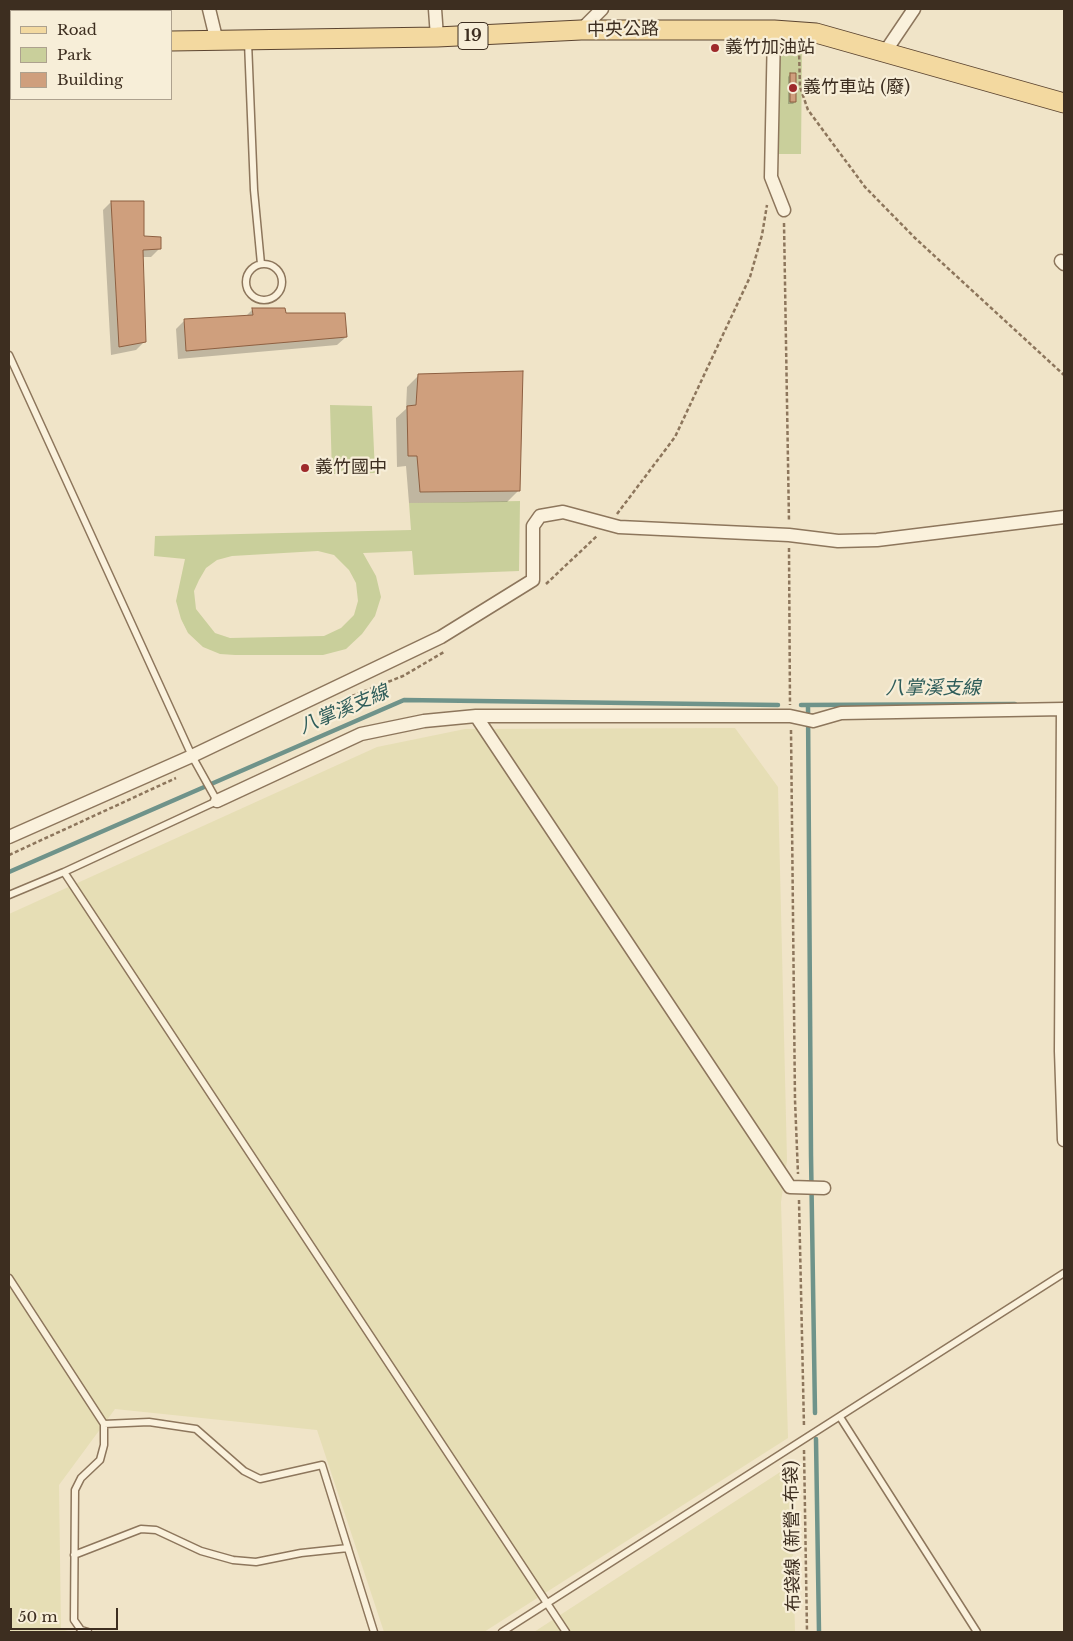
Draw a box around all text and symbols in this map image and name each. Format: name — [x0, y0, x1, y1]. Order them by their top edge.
legend — [10, 10, 172, 100]
street label: 中央公路 — [587, 19, 659, 41]
text: Road — [57, 20, 97, 39]
road number: 19 — [458, 22, 488, 50]
place label: 義竹加油站 — [725, 37, 815, 59]
marker: 義竹加油站 — [709, 42, 721, 54]
text: Park — [57, 45, 92, 64]
text: Building — [57, 70, 123, 89]
place label: 義竹車站 (廢) — [803, 77, 910, 99]
marker: 義竹車站 (廢) — [787, 82, 799, 94]
place label: 義竹國中 — [315, 457, 387, 479]
marker: 義竹國中 — [299, 462, 311, 474]
water label: 八掌溪支線 — [886, 678, 980, 700]
water label: 八掌溪支線 — [296, 681, 392, 739]
street label: 布袋線 (新營-布袋) — [781, 1460, 805, 1612]
scale bar — [12, 1598, 120, 1630]
text: 50 m — [18, 1607, 58, 1626]

